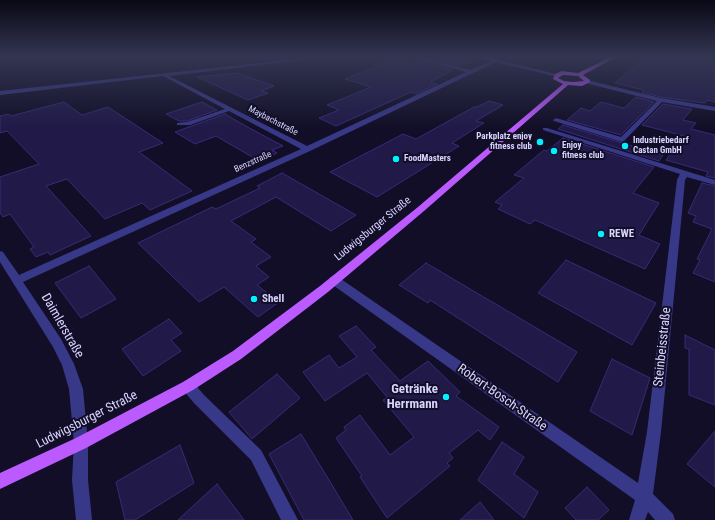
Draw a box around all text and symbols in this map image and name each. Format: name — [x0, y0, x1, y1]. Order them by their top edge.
street label: Maybachstraße — [246, 104, 300, 138]
place label: Parkplatz enjoy fitness club — [476, 132, 532, 153]
place label: Industriebedarf Castan GmbH — [633, 136, 689, 157]
marker: Parkplatz enjoy fitness club — [535, 137, 545, 147]
place label: Enjoy fitness club — [562, 141, 604, 162]
marker: Industriebedarf Castan GmbH — [620, 141, 630, 151]
marker: Enjoy fitness club — [549, 146, 559, 156]
street label: Benzstraße — [233, 149, 273, 175]
marker: FoodMasters — [391, 154, 401, 164]
place label: FoodMasters — [404, 154, 451, 164]
street label: Ludwigsburger Straße — [332, 194, 414, 264]
place label: REWE — [609, 227, 634, 241]
marker: REWE — [596, 229, 606, 239]
street label: Daimlerstraße — [37, 291, 87, 361]
place label: Shell — [262, 292, 284, 306]
marker: Shell — [249, 294, 259, 304]
street label: Steinbeisstraße — [651, 306, 675, 388]
street label: Robert-Bosch-Straße — [454, 361, 550, 435]
place label: Getränke Herrmann — [387, 382, 438, 413]
street label: Ludwigsburger Straße — [34, 388, 140, 452]
marker: Getränke Herrmann — [441, 392, 451, 402]

